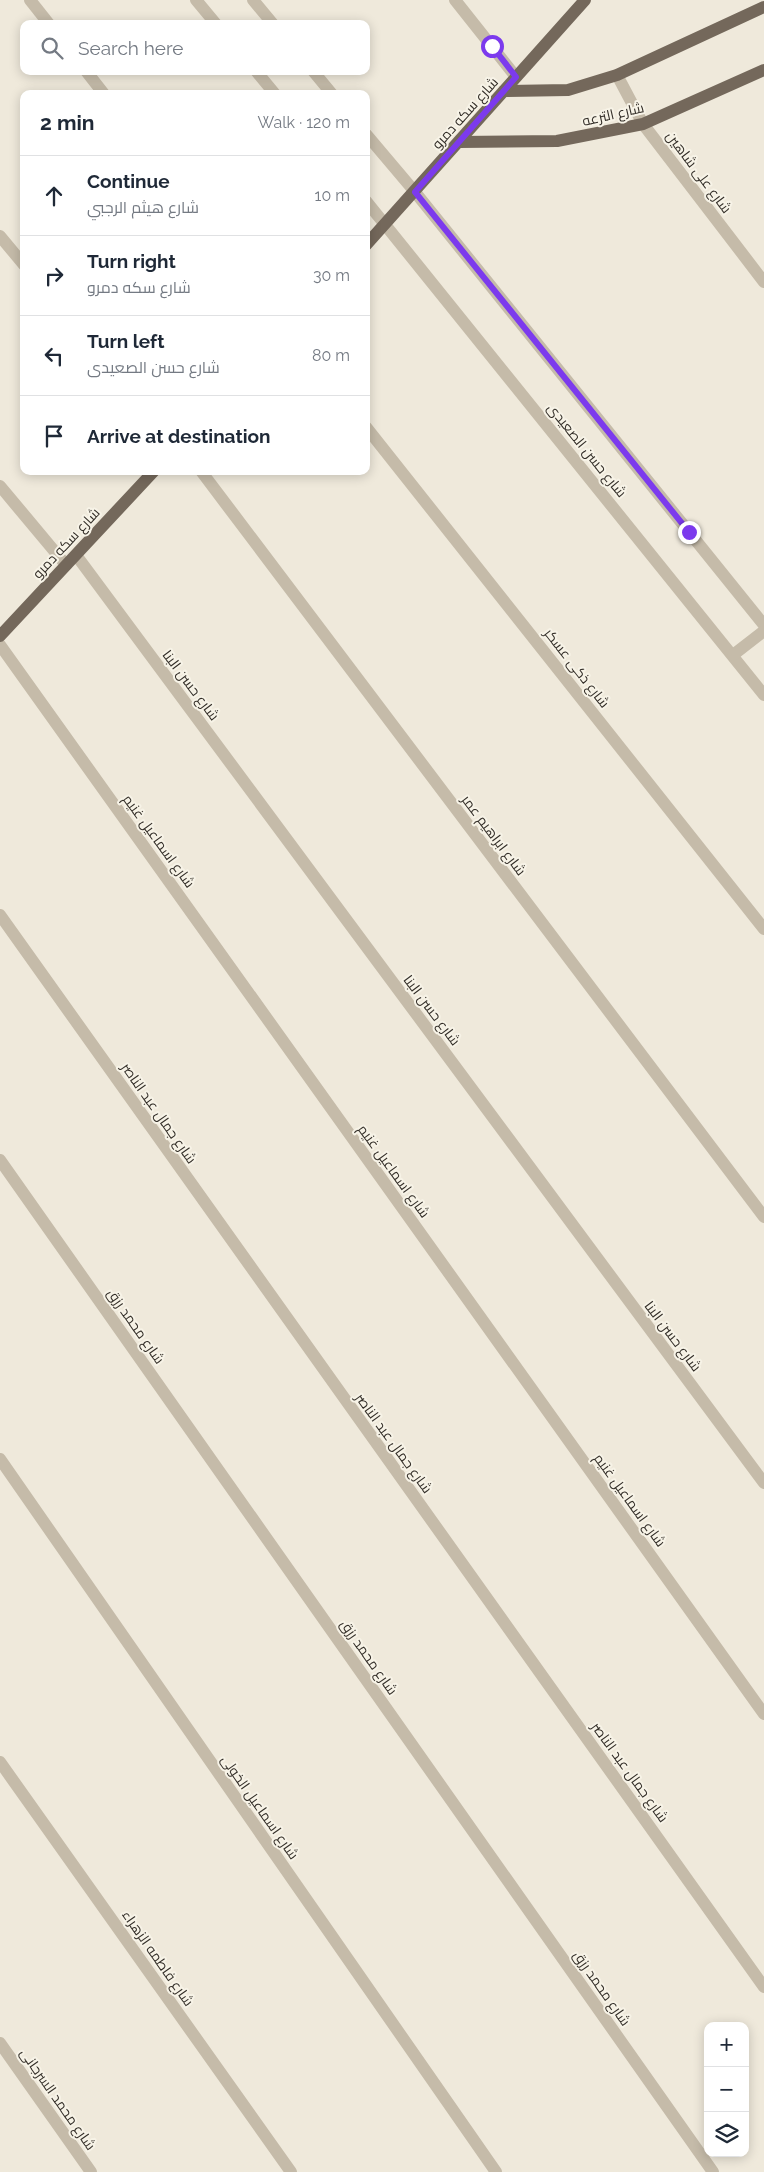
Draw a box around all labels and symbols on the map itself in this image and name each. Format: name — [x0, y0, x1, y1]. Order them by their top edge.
route start — [481, 35, 504, 58]
street label: شارع سكه دمرو — [429, 74, 502, 153]
street label: شارع الترعه — [581, 99, 646, 130]
street label: شارع على شاهين — [662, 128, 735, 217]
street label: شارع حسن الصعيدى — [543, 400, 630, 501]
street label: شارع سكه دمرو — [29, 504, 104, 582]
route end — [678, 521, 701, 544]
street label: شارع ذكى عسكر — [540, 625, 613, 711]
street label: شارع حسن البنا — [159, 647, 223, 724]
street label: شارع اسماعيل غنيم — [118, 791, 198, 892]
street label: شارع ابراهيم عمر — [456, 791, 529, 879]
street label: شارع حسن البنا — [400, 972, 464, 1049]
street label: شارع جمال عبد الناصر — [117, 1059, 200, 1167]
street label: شارع اسماعيل غنيم — [353, 1121, 433, 1222]
street label: شارع محمد رزق — [103, 1285, 168, 1367]
street label: شارع حسن البنا — [641, 1298, 705, 1375]
street label: شارع جمال عبد الناصر — [351, 1389, 436, 1497]
street label: شارع اسماعيل غنيم — [589, 1450, 669, 1551]
street label: شارع محمد رزق — [336, 1616, 401, 1698]
street label: شارع جمال عبد الناصر — [587, 1718, 672, 1826]
street label: شارع اسماعيل الخولى — [217, 1752, 302, 1863]
street label: شارع فاطمه الزهراء — [118, 1907, 197, 2010]
street label: شارع محمد رزق — [569, 1947, 634, 2029]
street label: شارع محمد السرجانى — [16, 2045, 99, 2153]

